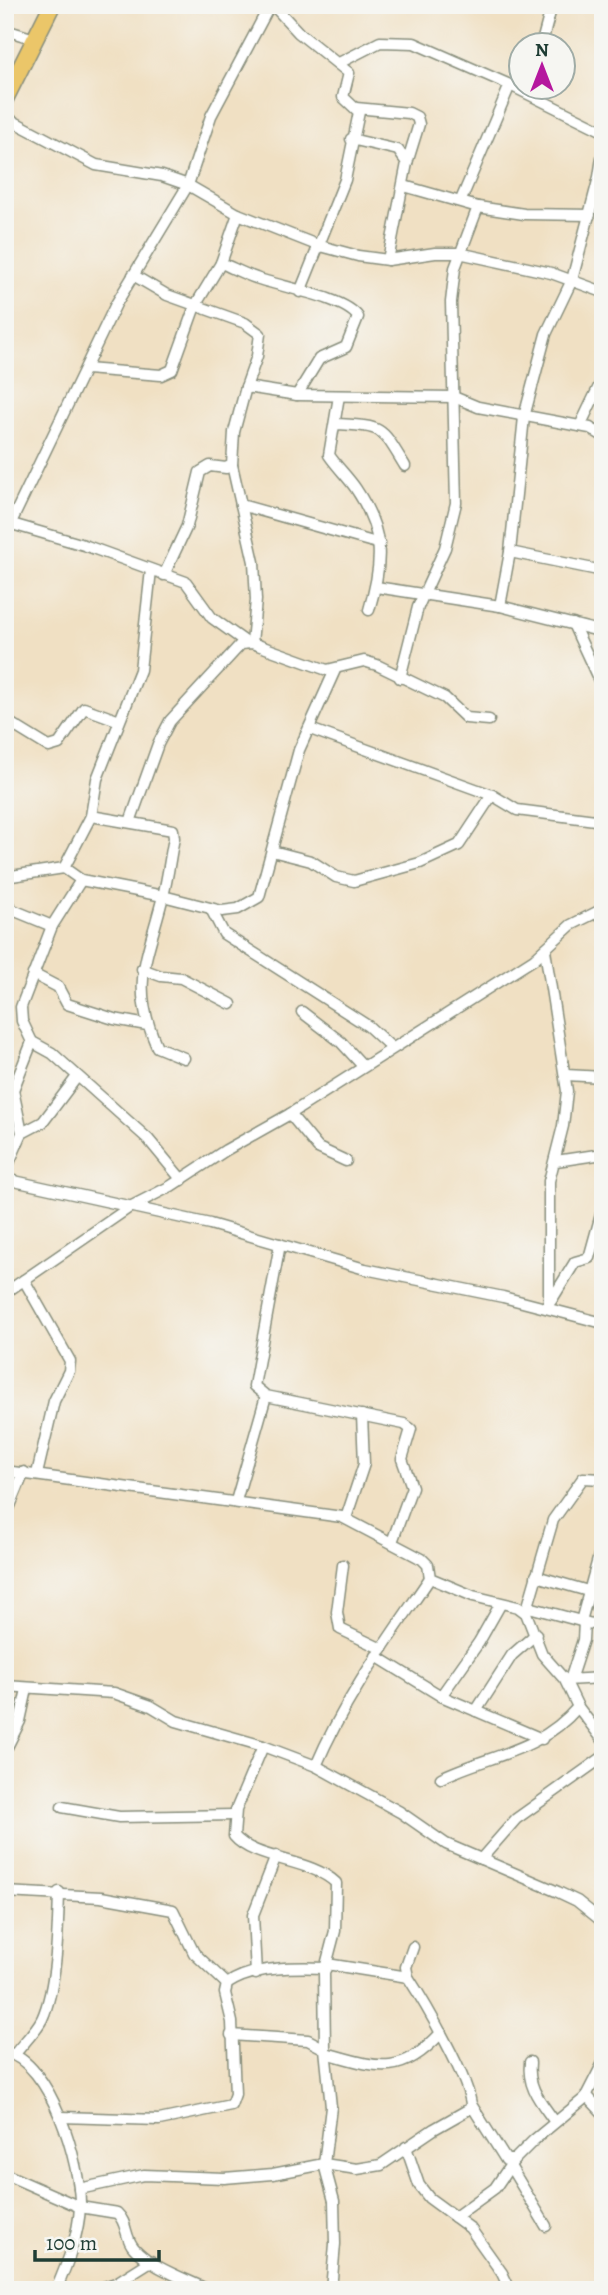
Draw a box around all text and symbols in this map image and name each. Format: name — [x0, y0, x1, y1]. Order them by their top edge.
north arrow — [506, 32, 576, 102]
text: N — [535, 37, 549, 63]
scale bar — [35, 2218, 159, 2262]
text: 100 m — [46, 2229, 97, 2257]

